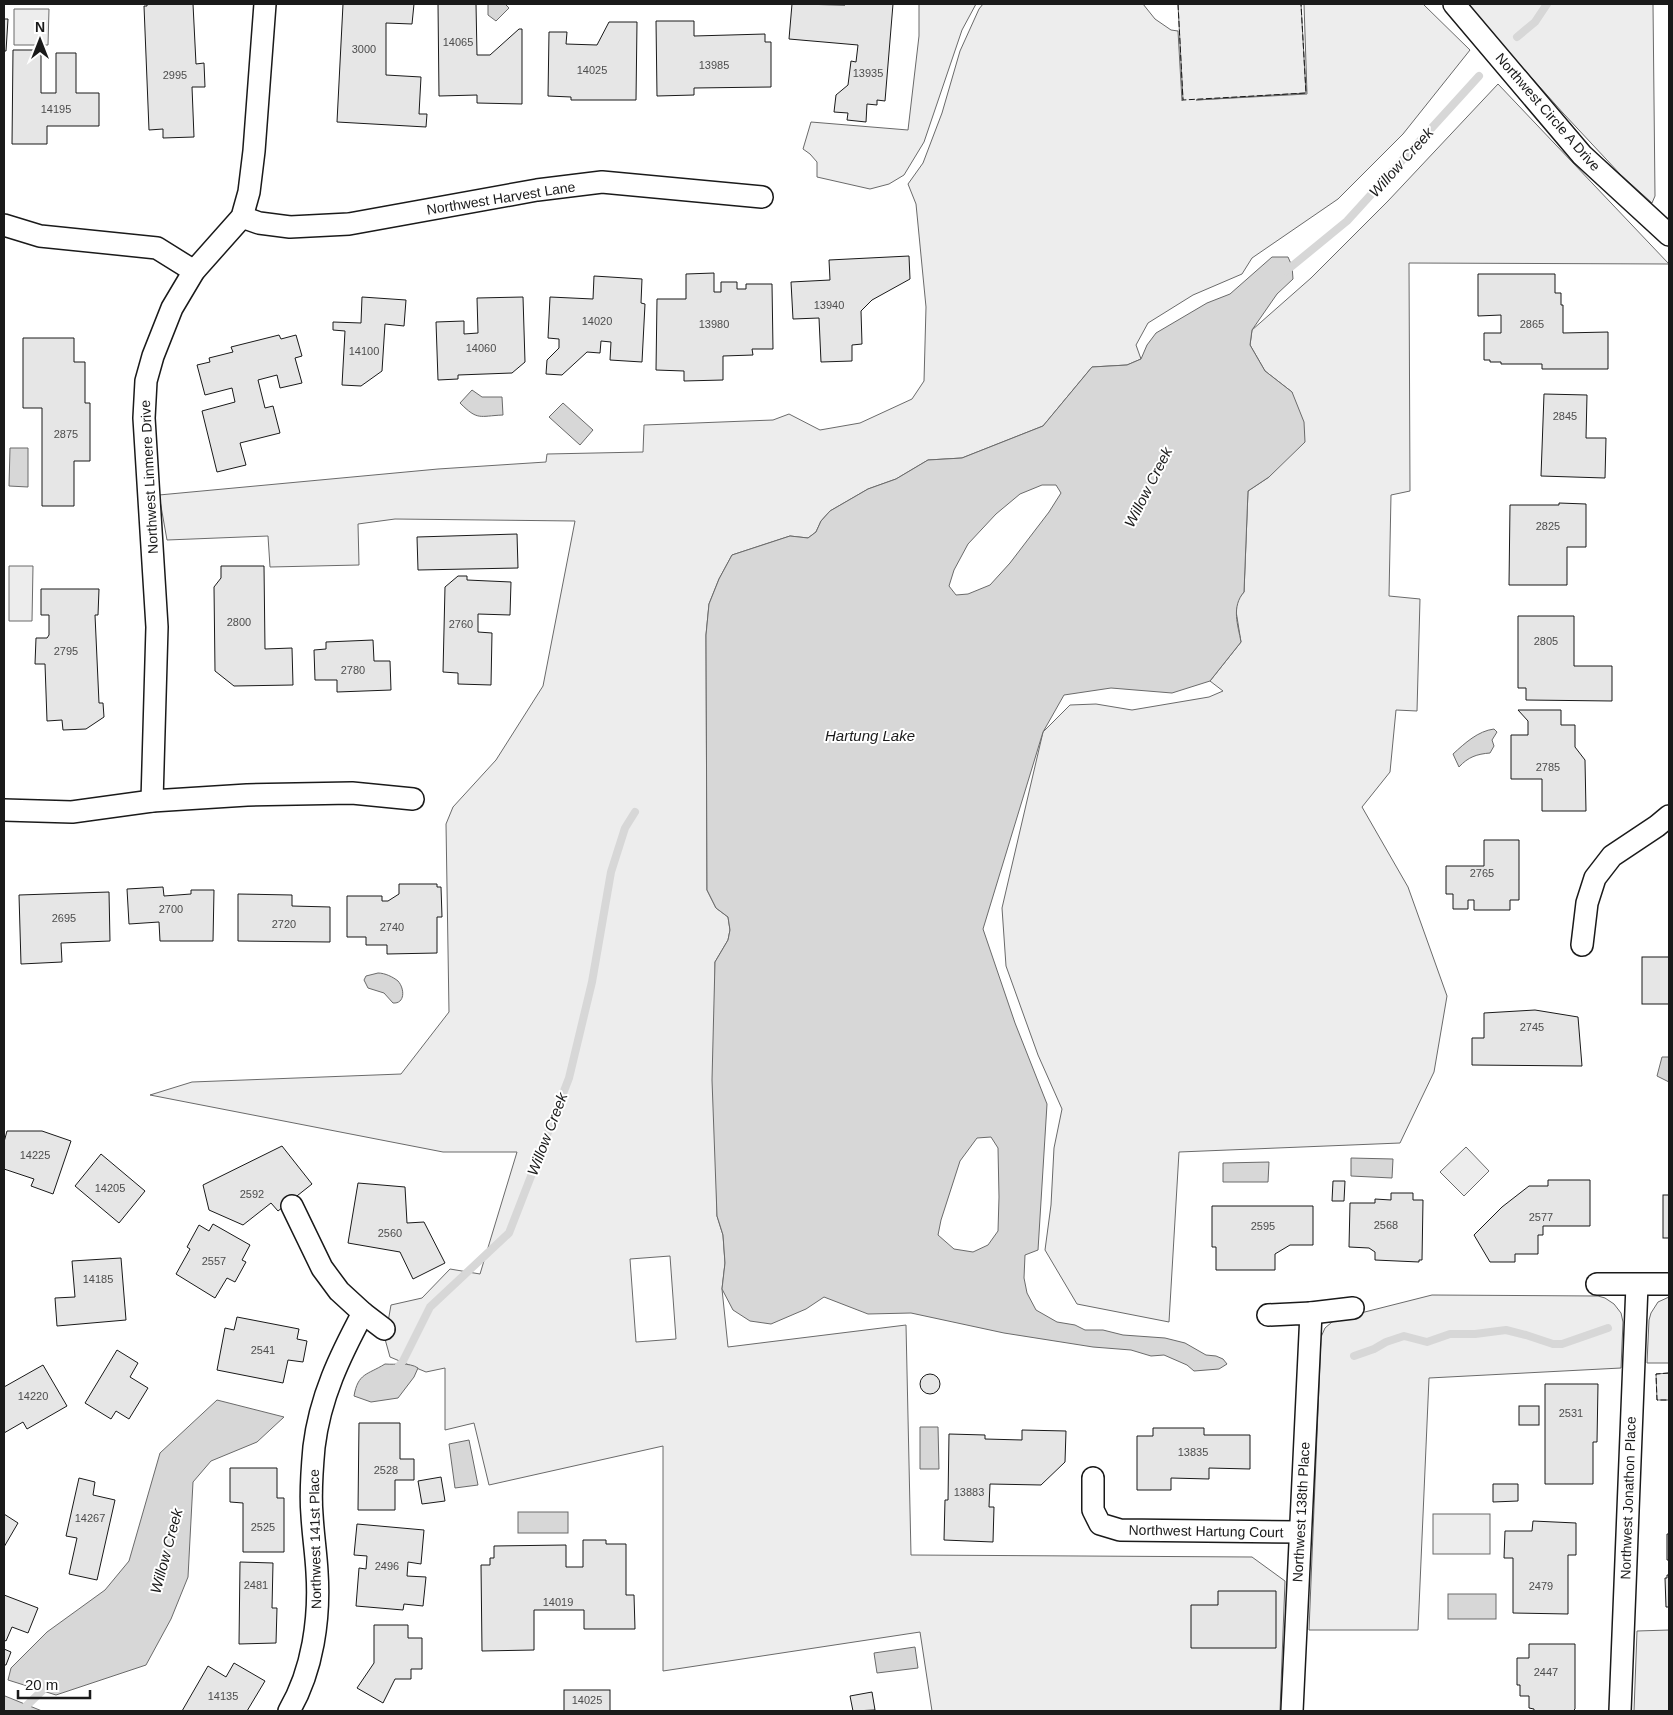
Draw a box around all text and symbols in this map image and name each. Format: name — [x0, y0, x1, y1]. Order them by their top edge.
north arrow — [15, 15, 65, 65]
text: N — [35, 19, 45, 35]
house number: 14065 — [443, 36, 473, 48]
house number: 3000 — [352, 43, 376, 55]
street label: Northwest Circle A Drive — [1492, 50, 1604, 174]
house number: 13985 — [699, 59, 729, 71]
house number: 14025 — [577, 64, 607, 76]
house number: 13935 — [853, 67, 883, 79]
house number: 2995 — [163, 69, 187, 81]
house number: 14195 — [41, 103, 71, 115]
water label: Willow Creek — [1365, 123, 1438, 200]
street label: Northwest Harvest Lane — [426, 178, 577, 218]
house number: 13940 — [814, 299, 844, 311]
house number: 14020 — [582, 315, 612, 327]
house number: 13980 — [699, 318, 729, 330]
house number: 2865 — [1520, 318, 1544, 330]
house number: 14060 — [466, 342, 496, 354]
house number: 14100 — [349, 345, 379, 357]
street label: Northwest Linmere Drive — [137, 399, 161, 554]
house number: 2845 — [1553, 410, 1577, 422]
house number: 2875 — [54, 428, 78, 440]
water label: Willow Creek — [1121, 443, 1176, 530]
house number: 2825 — [1536, 520, 1560, 532]
house number: 2800 — [227, 616, 251, 628]
house number: 2760 — [449, 618, 473, 630]
house number: 2805 — [1534, 635, 1558, 647]
house number: 2795 — [54, 645, 78, 657]
house number: 2780 — [341, 664, 365, 676]
water label: Hartung Lake — [825, 727, 915, 744]
house number: 2785 — [1536, 761, 1560, 773]
house number: 2765 — [1470, 867, 1494, 879]
house number: 2700 — [159, 903, 183, 915]
house number: 2695 — [52, 912, 76, 924]
house number: 2720 — [272, 918, 296, 930]
house number: 2740 — [380, 921, 404, 933]
house number: 2745 — [1520, 1021, 1544, 1033]
water label: Willow Creek — [523, 1089, 571, 1178]
house number: 14225 — [20, 1149, 50, 1161]
house number: 14205 — [95, 1182, 125, 1194]
house number: 2592 — [240, 1188, 264, 1200]
house number: 2577 — [1529, 1211, 1553, 1223]
house number: 2568 — [1374, 1219, 1398, 1231]
house number: 2595 — [1251, 1220, 1275, 1232]
house number: 2560 — [378, 1227, 402, 1239]
house number: 2557 — [202, 1255, 226, 1267]
house number: 14185 — [83, 1273, 113, 1285]
house number: 2541 — [251, 1344, 275, 1356]
house number: 14220 — [18, 1390, 48, 1402]
house number: 2531 — [1559, 1407, 1583, 1419]
street label: Northwest Jonathon Place — [1617, 1416, 1639, 1580]
street label: Northwest 138th Place — [1289, 1441, 1313, 1583]
house number: 13835 — [1178, 1446, 1208, 1458]
house number: 2528 — [374, 1464, 398, 1476]
street label: Northwest 141st Place — [306, 1469, 324, 1609]
house number: 13883 — [954, 1486, 984, 1498]
water label: Willow Creek — [146, 1505, 186, 1595]
house number: 14267 — [75, 1512, 105, 1524]
house number: 2525 — [251, 1521, 275, 1533]
street label: Northwest Hartung Court — [1128, 1522, 1284, 1540]
house number: 2496 — [375, 1560, 399, 1572]
house number: 2481 — [244, 1579, 268, 1591]
house number: 2479 — [1529, 1580, 1553, 1592]
house number: 14019 — [543, 1596, 573, 1608]
house number: 2447 — [1534, 1666, 1558, 1678]
scale bar — [18, 1668, 90, 1700]
text: 20 m — [25, 1676, 58, 1693]
house number: 14135 — [208, 1690, 238, 1702]
house number: 14025 — [572, 1694, 602, 1706]

